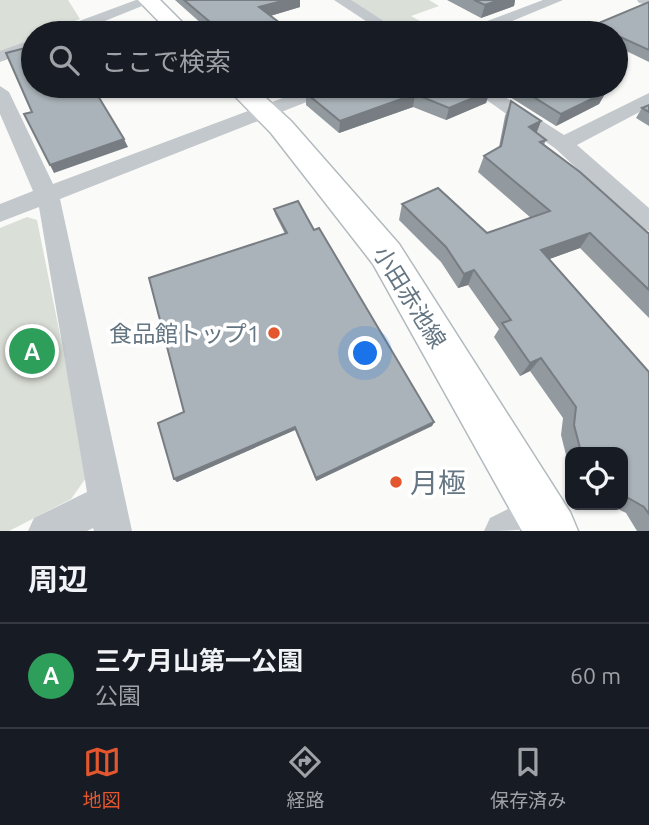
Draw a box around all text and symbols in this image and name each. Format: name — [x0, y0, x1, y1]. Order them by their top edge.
search box — [21, 21, 628, 98]
icon: search — [45, 41, 83, 79]
text: ここで検索 — [101, 47, 231, 76]
street label: 小田赤池線 — [369, 242, 451, 352]
place label: 食品館トップ1 — [109, 321, 260, 346]
pin: A — [9, 325, 55, 377]
marker: 食品館トップ1 — [266, 325, 282, 341]
your location — [348, 336, 382, 370]
map controls — [565, 447, 628, 510]
button: locate — [565, 447, 628, 510]
place label: 月極 — [410, 467, 466, 498]
marker: 月極 — [388, 474, 404, 490]
text: 周辺 — [28, 562, 88, 596]
text: 三ケ月山第一公園 — [95, 646, 303, 675]
text: A — [43, 663, 59, 688]
text: 60 m — [570, 663, 621, 688]
text: 公園 — [95, 683, 141, 708]
tab: 地図 — [83, 743, 121, 812]
tab: 経路 — [286, 743, 324, 812]
tab: 保存済み — [490, 743, 566, 812]

